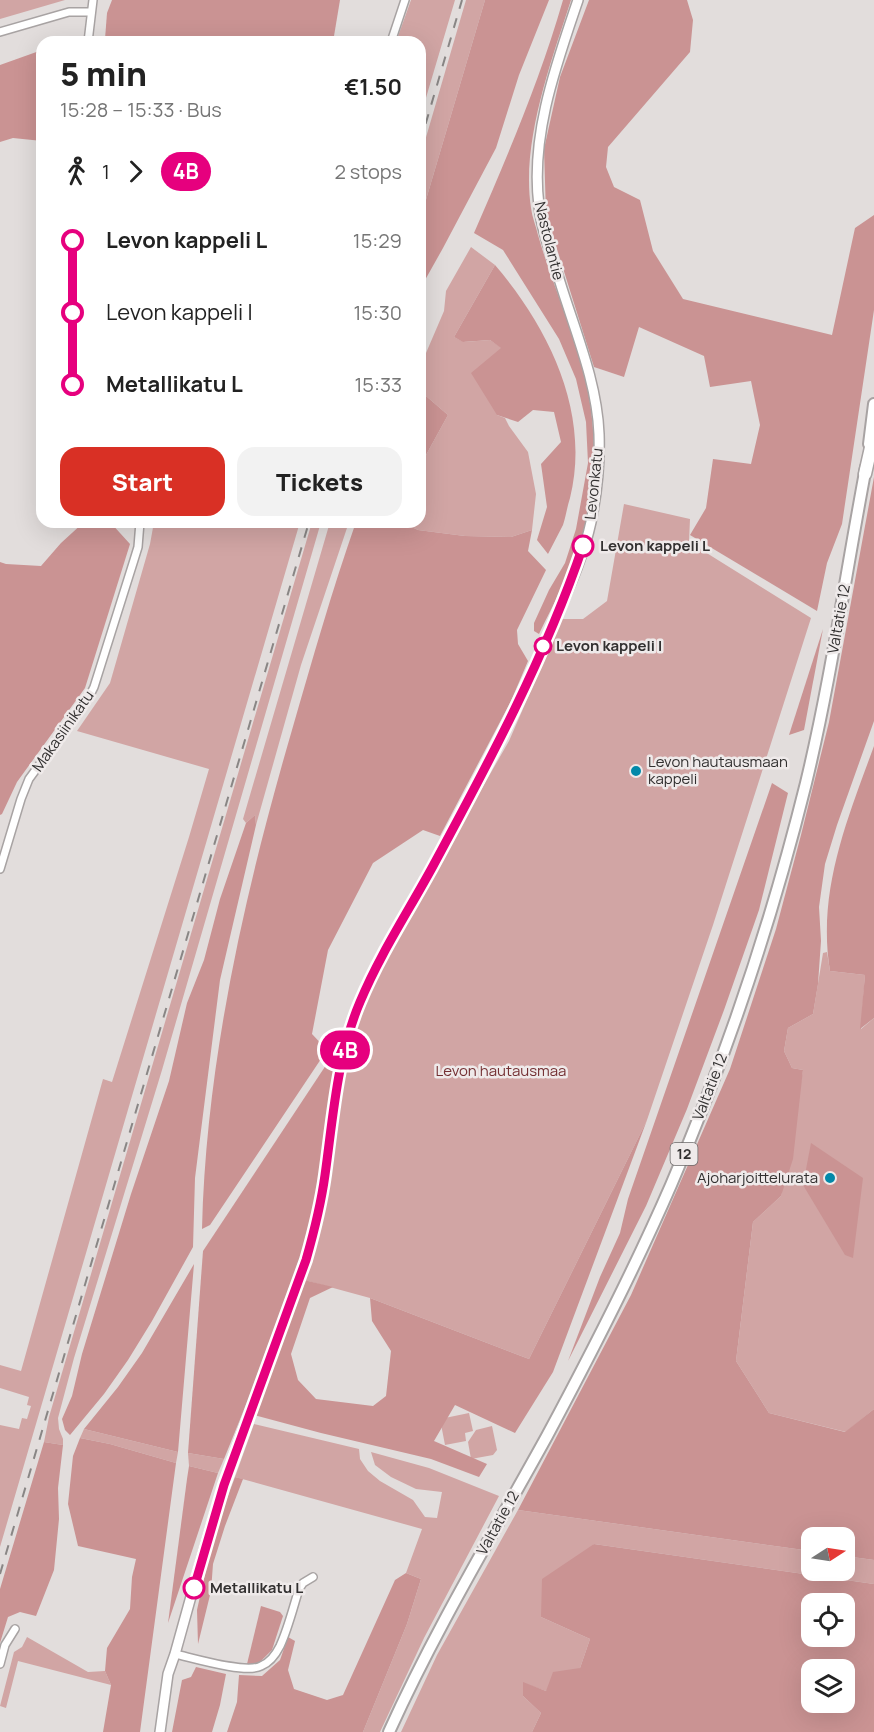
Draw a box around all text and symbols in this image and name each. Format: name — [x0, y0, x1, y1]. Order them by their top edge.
text: 5 min — [60, 51, 147, 96]
text: €1.50 — [344, 72, 402, 102]
text: 15:28 – 15:33 · Bus — [60, 96, 222, 123]
icon: walk — [60, 155, 93, 188]
icon: forward — [119, 155, 152, 188]
text: 4B — [173, 157, 199, 185]
text: 1 — [102, 158, 110, 185]
text: 2 stops — [334, 158, 402, 185]
street label: Nastolantie — [530, 199, 569, 282]
text: Levon kappeli L — [106, 225, 267, 255]
text: 15:29 — [353, 227, 402, 254]
text: Levon kappeli I — [106, 297, 253, 327]
text: 15:30 — [353, 299, 402, 326]
text: Metallikatu L — [106, 369, 243, 399]
text: 15:33 — [355, 371, 402, 398]
button: Start — [60, 447, 225, 516]
button: Tickets — [237, 447, 402, 516]
street label: Levonkatu — [579, 447, 608, 521]
marker: Levon kappeli L — [572, 535, 594, 557]
place label: Levon kappeli L — [600, 535, 710, 556]
street label: Valtatie 12 — [822, 583, 855, 655]
place label: Levon kappeli I — [556, 635, 662, 656]
marker: Levon kappeli I — [534, 637, 552, 655]
street label: Makasiinikatu — [27, 686, 98, 776]
place label: Levon hautausmaan kappeli — [648, 751, 788, 789]
marker: Levon hautausmaan kappeli — [629, 764, 643, 778]
line badge: 4B — [318, 1030, 372, 1070]
text: 4B — [332, 1036, 358, 1064]
street label: Valtatie 12 — [687, 1050, 732, 1123]
park label: Levon hautausmaa — [436, 1060, 566, 1081]
road number: 12 — [670, 1143, 698, 1165]
place label: Ajoharjoittelurata — [697, 1167, 818, 1188]
marker: Ajoharjoittelurata — [823, 1171, 837, 1185]
street label: Valtatie 12 — [471, 1487, 524, 1559]
north arrow — [801, 1527, 855, 1581]
map controls — [801, 1527, 855, 1713]
marker: Metallikatu L — [183, 1577, 205, 1599]
place label: Metallikatu L — [210, 1577, 303, 1598]
button: locate — [801, 1593, 855, 1647]
button: layers — [801, 1659, 855, 1713]

